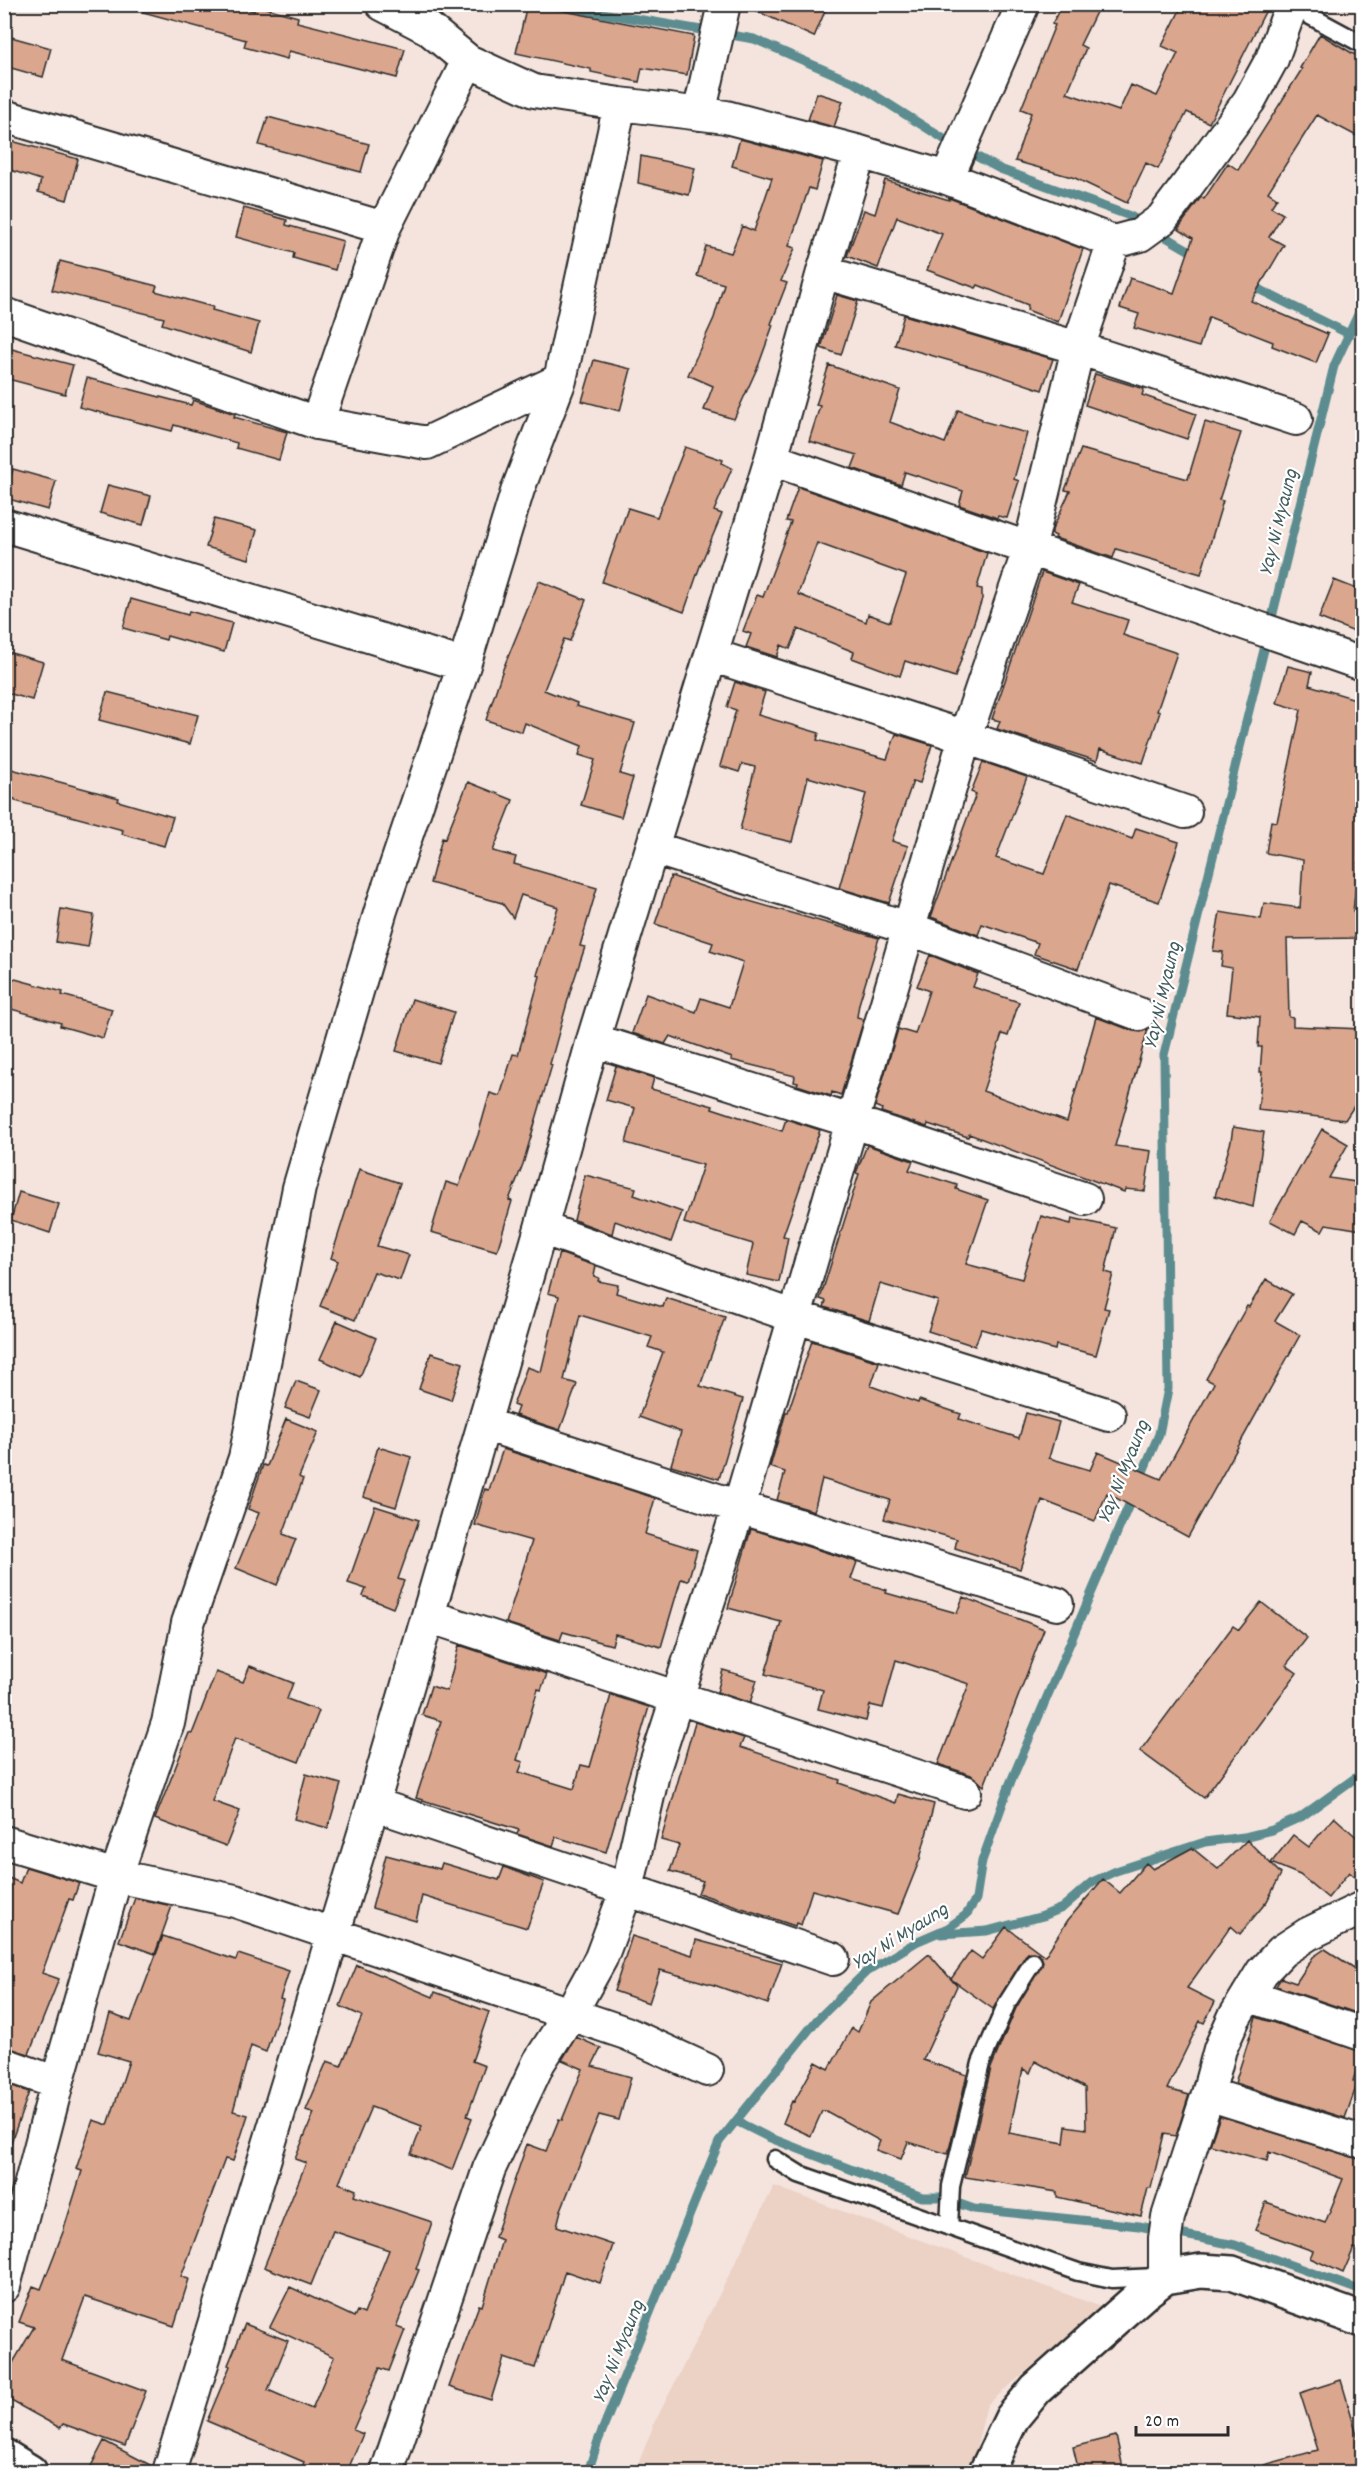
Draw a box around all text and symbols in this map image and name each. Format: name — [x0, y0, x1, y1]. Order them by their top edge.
water label: Yay Ni Myaung — [1252, 466, 1308, 579]
water label: Yay Ni Myaung — [1137, 939, 1191, 1052]
water label: Yay Ni Myaung — [1091, 1415, 1159, 1528]
water label: Yay Ni Myaung — [847, 1896, 955, 1979]
water label: Yay Ni Myaung — [586, 2295, 654, 2408]
scale bar — [1136, 2399, 1228, 2437]
text: 20 m — [1145, 2410, 1179, 2435]

